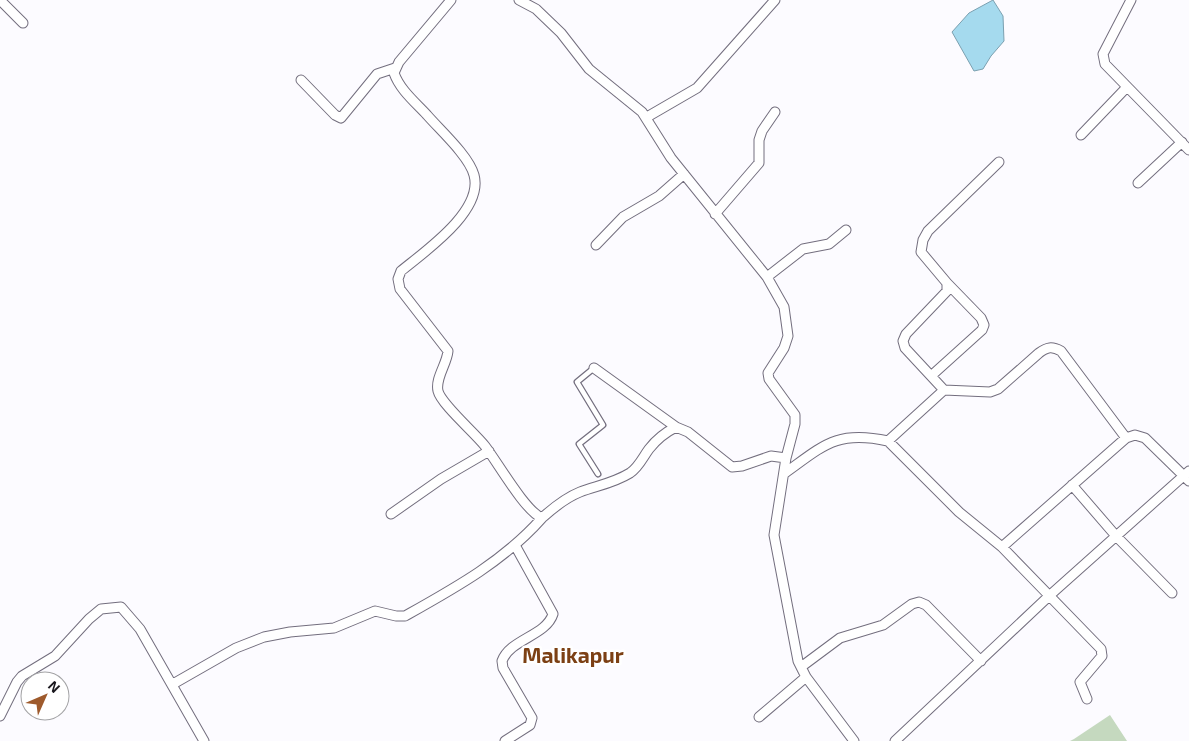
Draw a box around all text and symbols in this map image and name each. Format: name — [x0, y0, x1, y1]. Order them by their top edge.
district label: Malikapur — [522, 642, 624, 667]
north arrow — [20, 671, 70, 721]
text: N — [45, 677, 64, 696]

